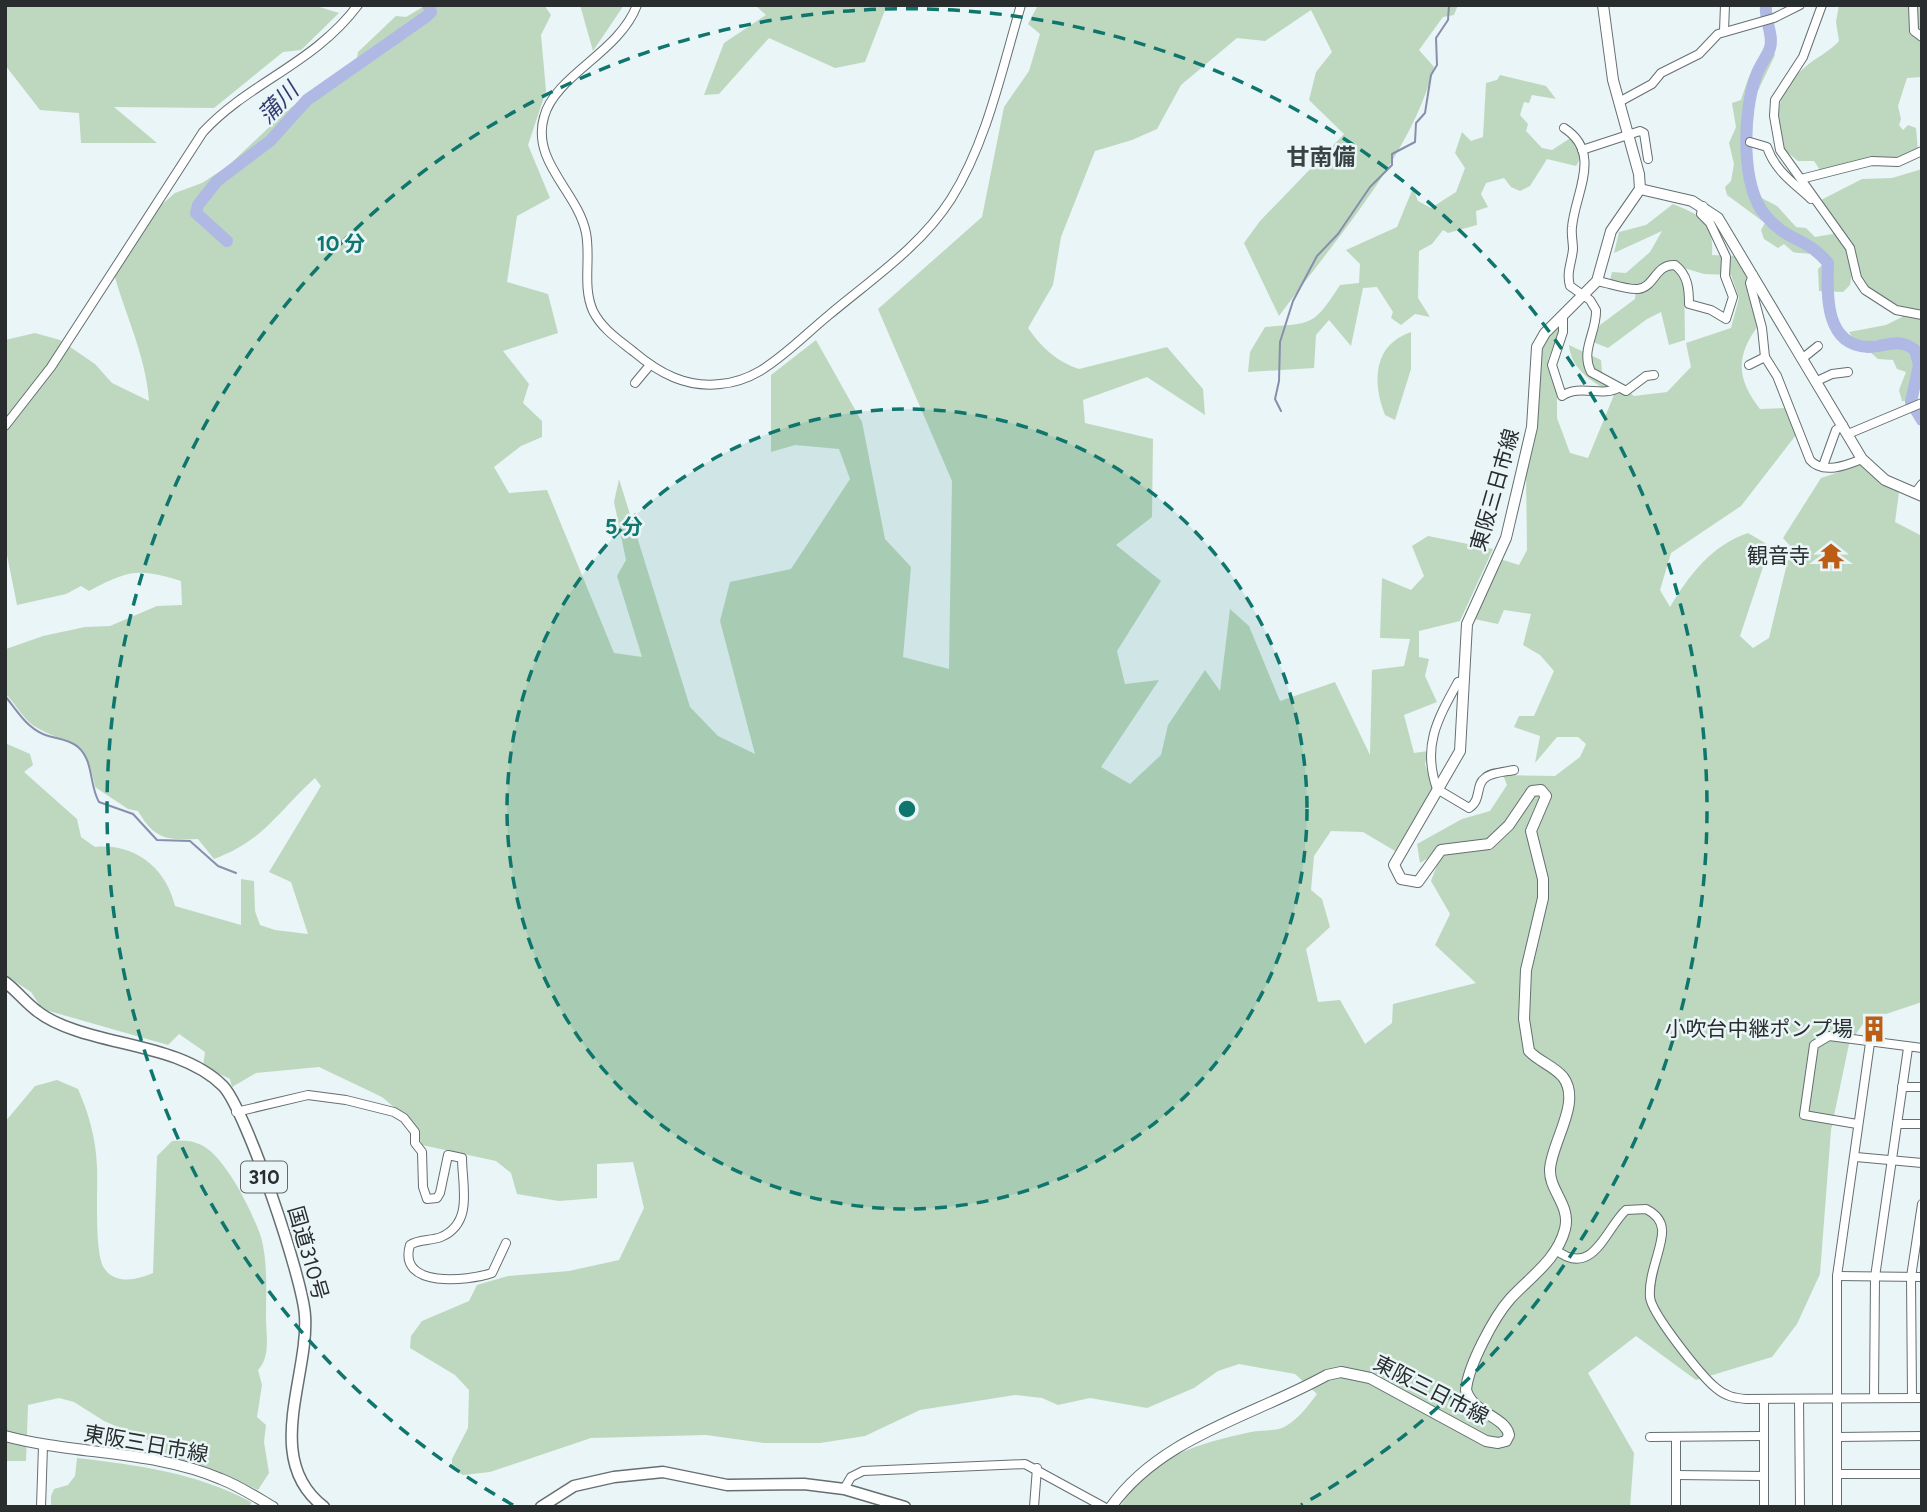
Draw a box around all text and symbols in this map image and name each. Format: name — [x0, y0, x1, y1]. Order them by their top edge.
water label: 蒲川 — [252, 75, 306, 129]
district label: 甘南備 — [1287, 143, 1356, 171]
text: 10 分 — [317, 231, 365, 256]
street label: 東阪三日市線 — [1465, 426, 1524, 554]
text: 5 分 — [605, 514, 643, 539]
temple icon: 観音寺 — [1816, 541, 1846, 571]
place label: 観音寺 — [1747, 543, 1810, 568]
centre of rings — [895, 797, 919, 821]
building icon: 小吹台中継ポンプ場 — [1859, 1014, 1889, 1044]
place label: 小吹台中継ポンプ場 — [1665, 1016, 1853, 1041]
road number: 310 — [241, 1162, 287, 1192]
street label: 国道310号 — [283, 1203, 334, 1303]
street label: 東阪三日市線 — [1369, 1350, 1493, 1429]
street label: 東阪三日市線 — [82, 1420, 210, 1467]

